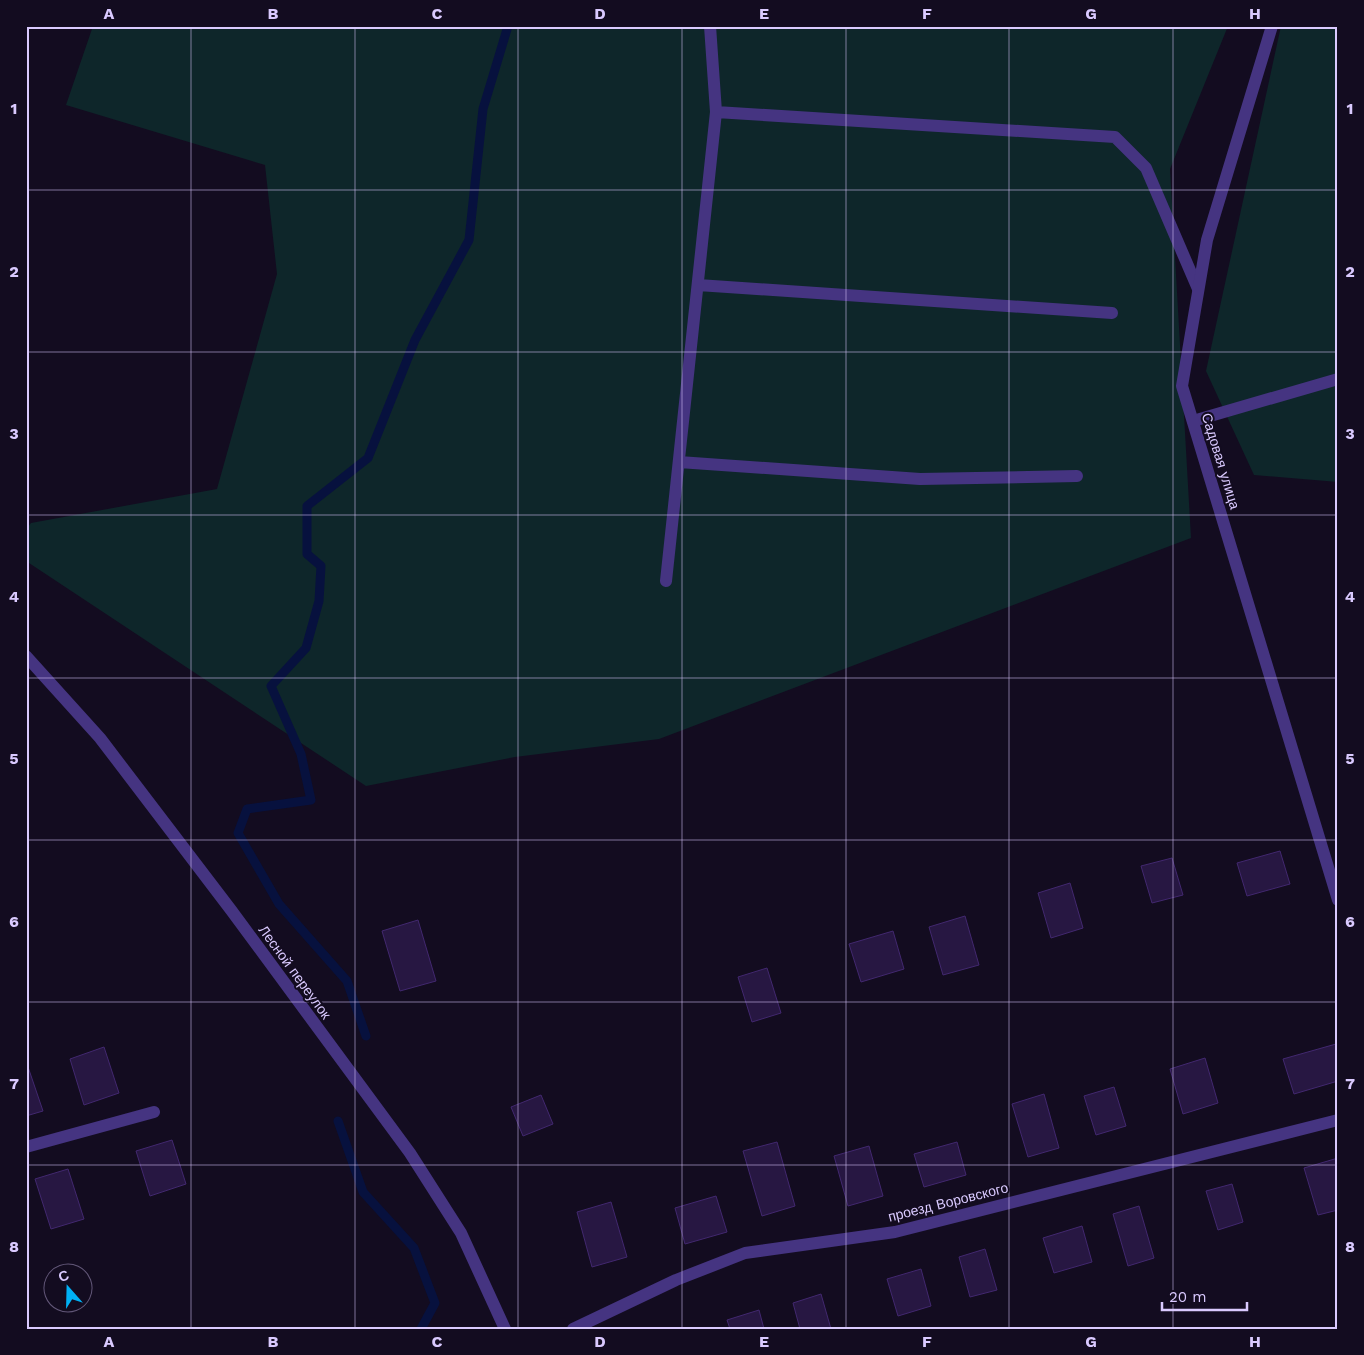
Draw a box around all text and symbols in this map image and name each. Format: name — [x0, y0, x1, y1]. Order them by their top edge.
text: A — [104, 4, 115, 23]
text: B — [268, 4, 279, 23]
text: C — [432, 4, 443, 23]
text: D — [594, 4, 606, 23]
text: E — [759, 4, 769, 23]
text: F — [922, 4, 932, 23]
text: G — [1085, 4, 1097, 23]
text: H — [1249, 4, 1261, 23]
text: 1 — [11, 99, 17, 118]
text: 1 — [1347, 99, 1353, 118]
text: 2 — [9, 262, 19, 281]
text: 2 — [1345, 262, 1355, 281]
street label: Садовая улица — [1199, 411, 1243, 511]
text: 3 — [9, 424, 19, 443]
text: 3 — [1345, 424, 1355, 443]
text: 4 — [9, 587, 19, 606]
text: 4 — [1345, 587, 1355, 606]
text: 5 — [9, 749, 19, 768]
text: 5 — [1345, 749, 1355, 768]
text: 6 — [9, 912, 19, 931]
text: 6 — [1345, 912, 1355, 931]
street label: Лесной переулок — [256, 922, 335, 1023]
text: 7 — [9, 1074, 19, 1093]
text: 7 — [1345, 1074, 1355, 1093]
street label: проезд Воровского — [886, 1179, 1010, 1225]
text: 8 — [9, 1237, 19, 1256]
text: 8 — [1345, 1237, 1355, 1256]
north arrow — [42, 1262, 92, 1312]
text: С — [56, 1267, 71, 1285]
scale bar — [1162, 1280, 1246, 1312]
text: 20 m — [1169, 1288, 1207, 1306]
text: A — [104, 1332, 115, 1351]
text: B — [268, 1332, 279, 1351]
text: C — [432, 1332, 443, 1351]
text: D — [594, 1332, 606, 1351]
text: E — [759, 1332, 769, 1351]
text: F — [922, 1332, 932, 1351]
text: G — [1085, 1332, 1097, 1351]
text: H — [1249, 1332, 1261, 1351]

